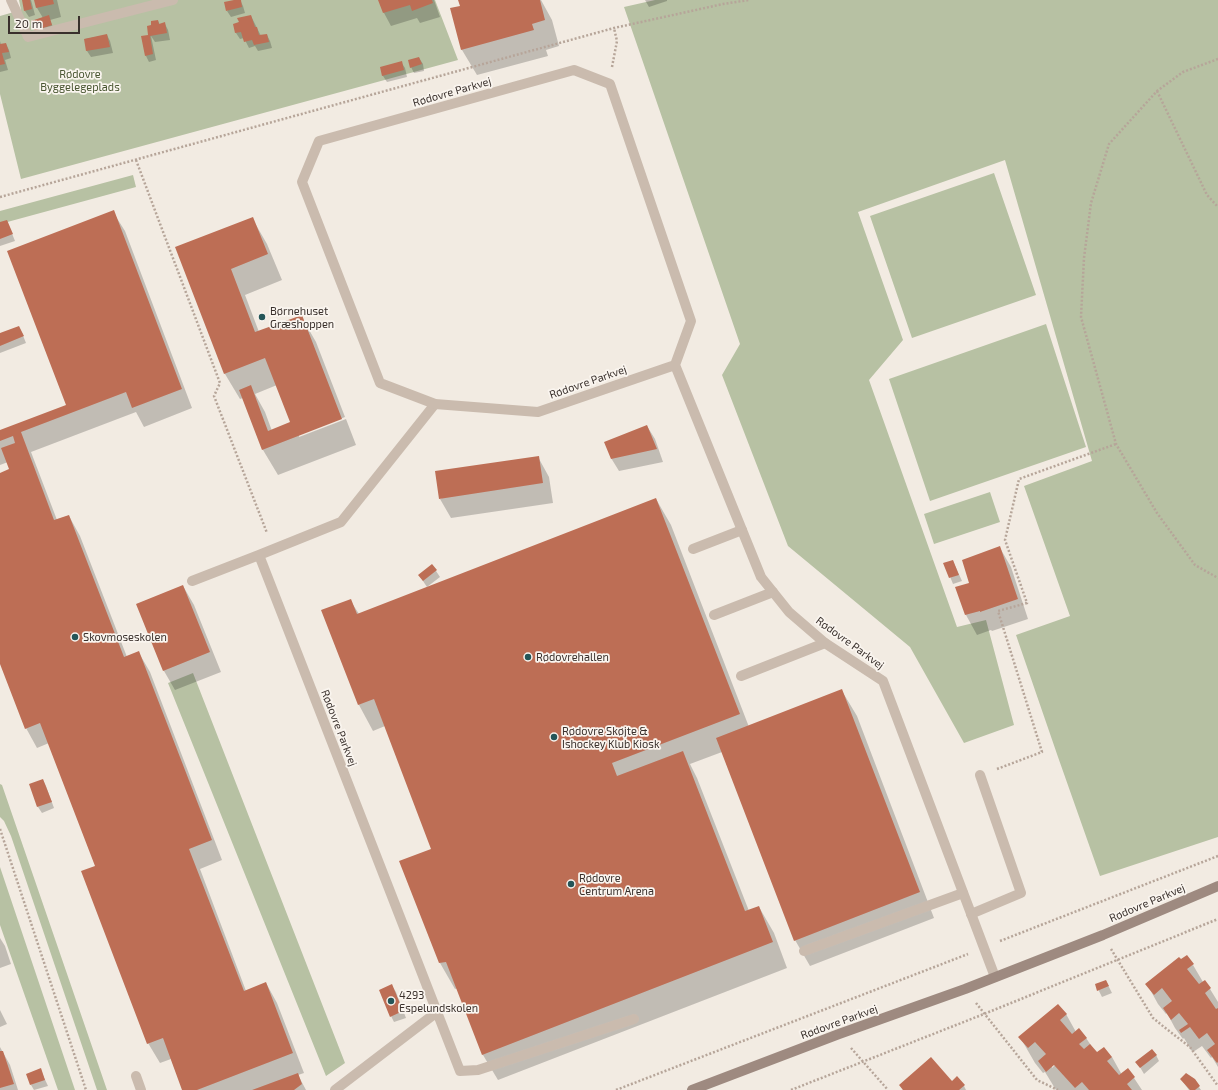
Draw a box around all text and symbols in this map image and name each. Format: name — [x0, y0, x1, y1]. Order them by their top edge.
scale bar — [10, 8, 82, 34]
text: 20 m — [15, 16, 42, 30]
park label: Rødovre Byggelegeplads — [40, 67, 120, 93]
street label: Rødovre Parkvej — [411, 75, 493, 109]
place label: Børnehuset Græshoppen — [270, 304, 334, 330]
marker: Børnehuset Græshoppen — [257, 312, 267, 322]
street label: Rødovre Parkvej — [548, 363, 628, 401]
street label: Rødovre Parkvej — [813, 614, 887, 672]
place label: Skovmoseskolen — [83, 630, 167, 644]
marker: Skovmoseskolen — [70, 632, 80, 642]
place label: Rødovrehallen — [536, 650, 609, 664]
marker: Rødovrehallen — [523, 652, 533, 662]
street label: Rødovre Parkvej — [318, 688, 360, 768]
place label: Rødovre Skøjte & Ishockey Klub Kiosk — [562, 724, 659, 750]
marker: Rødovre Skøjte & Ishockey Klub Kiosk — [549, 732, 559, 742]
place label: Rødovre Centrum Arena — [579, 871, 654, 897]
marker: Rødovre Centrum Arena — [566, 879, 576, 889]
street label: Rødovre Parkvej — [1107, 881, 1187, 925]
place label: 4293 Espelundskolen — [399, 988, 478, 1014]
marker: 4293 Espelundskolen — [386, 996, 396, 1006]
street label: Rødovre Parkvej — [799, 1002, 879, 1042]

